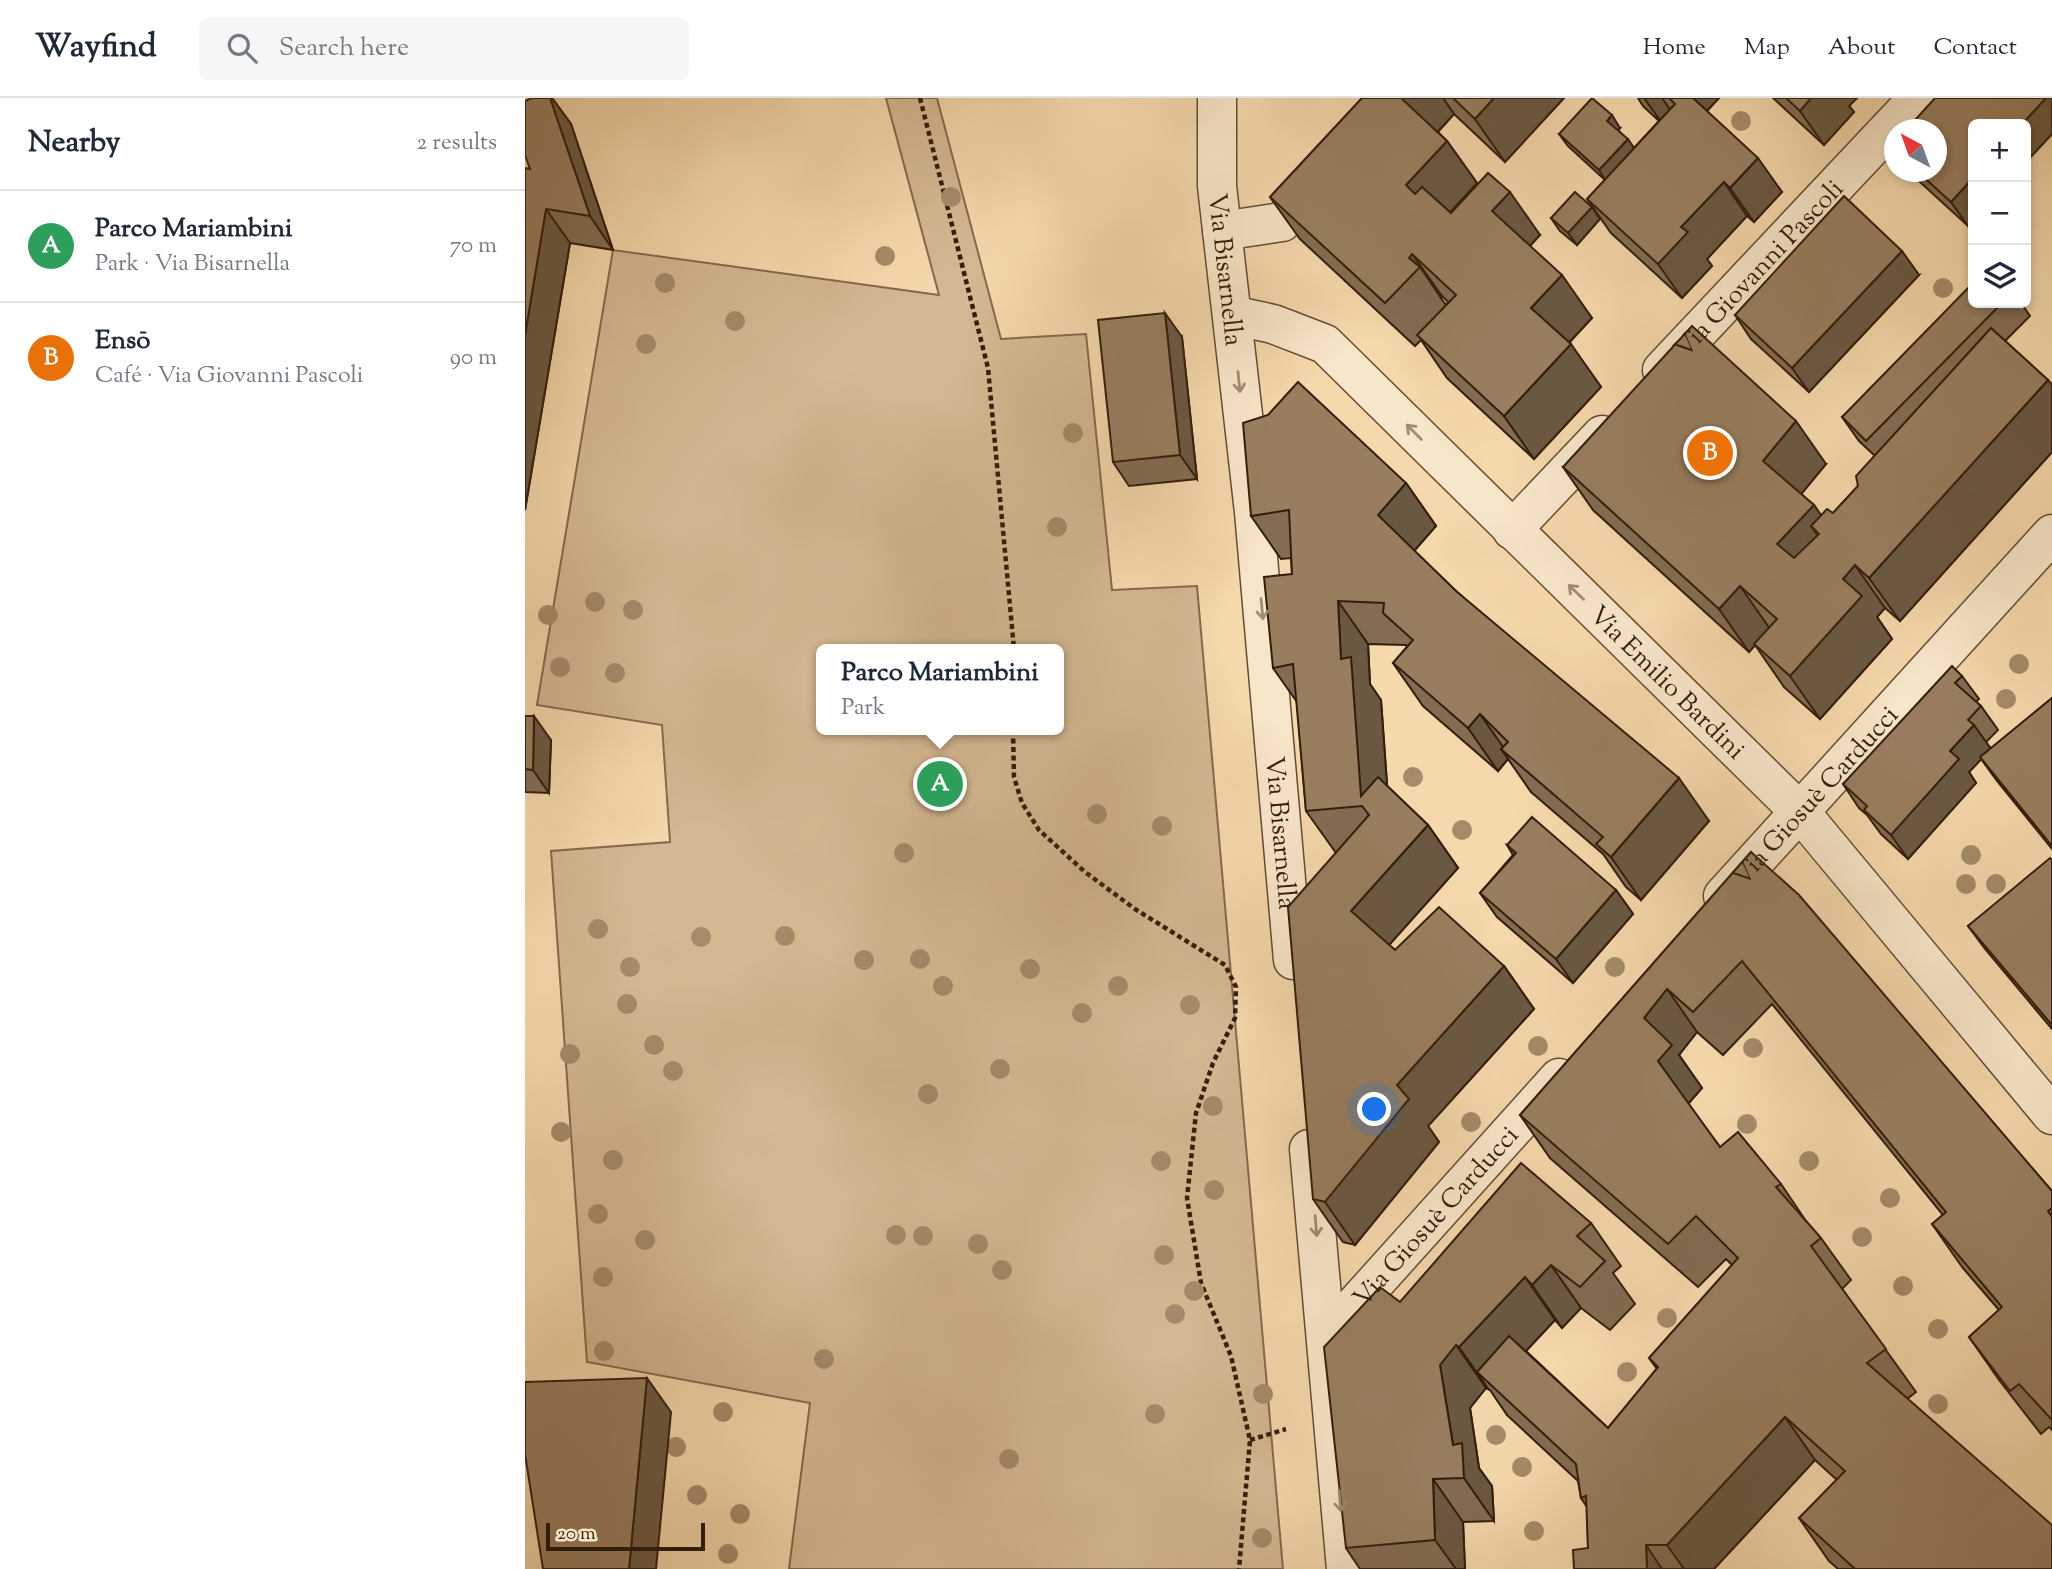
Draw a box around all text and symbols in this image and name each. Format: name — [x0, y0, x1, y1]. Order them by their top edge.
search box — [199, 17, 689, 80]
text: Wayfind — [35, 24, 157, 72]
icon: search — [223, 29, 261, 67]
text: Search here — [279, 30, 409, 67]
text: Home — [1643, 31, 1706, 65]
text: Map — [1744, 31, 1790, 65]
text: About — [1828, 31, 1895, 65]
text: Contact — [1933, 31, 2017, 65]
north arrow — [1884, 119, 1947, 182]
map controls — [1968, 119, 2031, 308]
button: + — [1968, 119, 2031, 182]
text: Nearby — [28, 122, 120, 165]
text: 2 results — [417, 127, 497, 160]
street label: Via Giovanni Pascoli — [1667, 172, 1853, 367]
button: − — [1968, 182, 2031, 245]
street label: Via Bisarnella — [1197, 191, 1251, 348]
text: Parco Mariambini — [95, 211, 292, 248]
text: A — [42, 230, 60, 263]
text: 70 m — [450, 230, 497, 263]
button: layers — [1968, 245, 2031, 308]
text: Park · Via Bisarnella — [95, 248, 290, 281]
text: Ensō — [95, 323, 151, 360]
text: B — [44, 342, 58, 375]
text: 90 m — [450, 342, 497, 375]
text: Café · Via Giovanni Pascoli — [95, 360, 363, 393]
one-way arrow — [1233, 371, 1246, 393]
one-way arrow — [1406, 424, 1423, 441]
pin: B — [1687, 427, 1733, 479]
one-way arrow — [1567, 584, 1584, 601]
one-way arrow — [1256, 597, 1269, 620]
street label: Via Emilio Bardini — [1580, 598, 1752, 769]
popup — [816, 644, 1064, 735]
text: Parco Mariambini — [841, 655, 1039, 692]
text: Park — [841, 692, 885, 725]
street label: Via Giosuè Carducci — [1724, 699, 1908, 895]
street label: Via Bisarnella — [1254, 755, 1305, 911]
pin: A — [917, 758, 963, 810]
your location — [1357, 1092, 1391, 1126]
street label: Via Giosuè Carducci — [1345, 1119, 1528, 1316]
one-way arrow — [1310, 1214, 1323, 1237]
one-way arrow — [1334, 1490, 1347, 1512]
scale bar — [546, 1520, 705, 1552]
text: 20 m — [557, 1521, 596, 1548]

